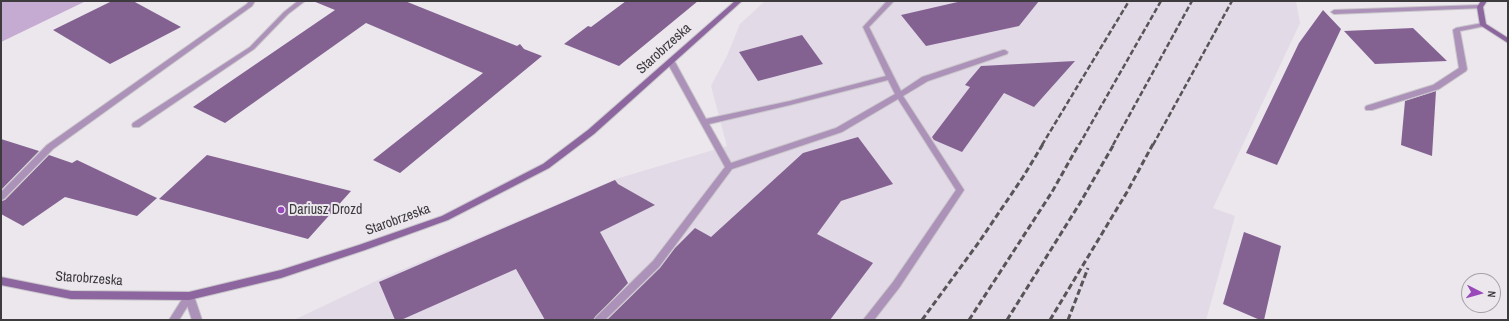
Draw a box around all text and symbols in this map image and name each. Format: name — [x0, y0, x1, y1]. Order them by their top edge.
street label: Starobrzeska — [633, 20, 695, 78]
street label: Starobrzeska — [363, 201, 433, 239]
place label: Dariusz Drozd — [289, 202, 362, 218]
marker: Dariusz Drozd — [276, 205, 286, 215]
street label: Starobrzeska — [55, 268, 123, 290]
north arrow — [1461, 273, 1501, 313]
text: N — [1485, 290, 1499, 298]

